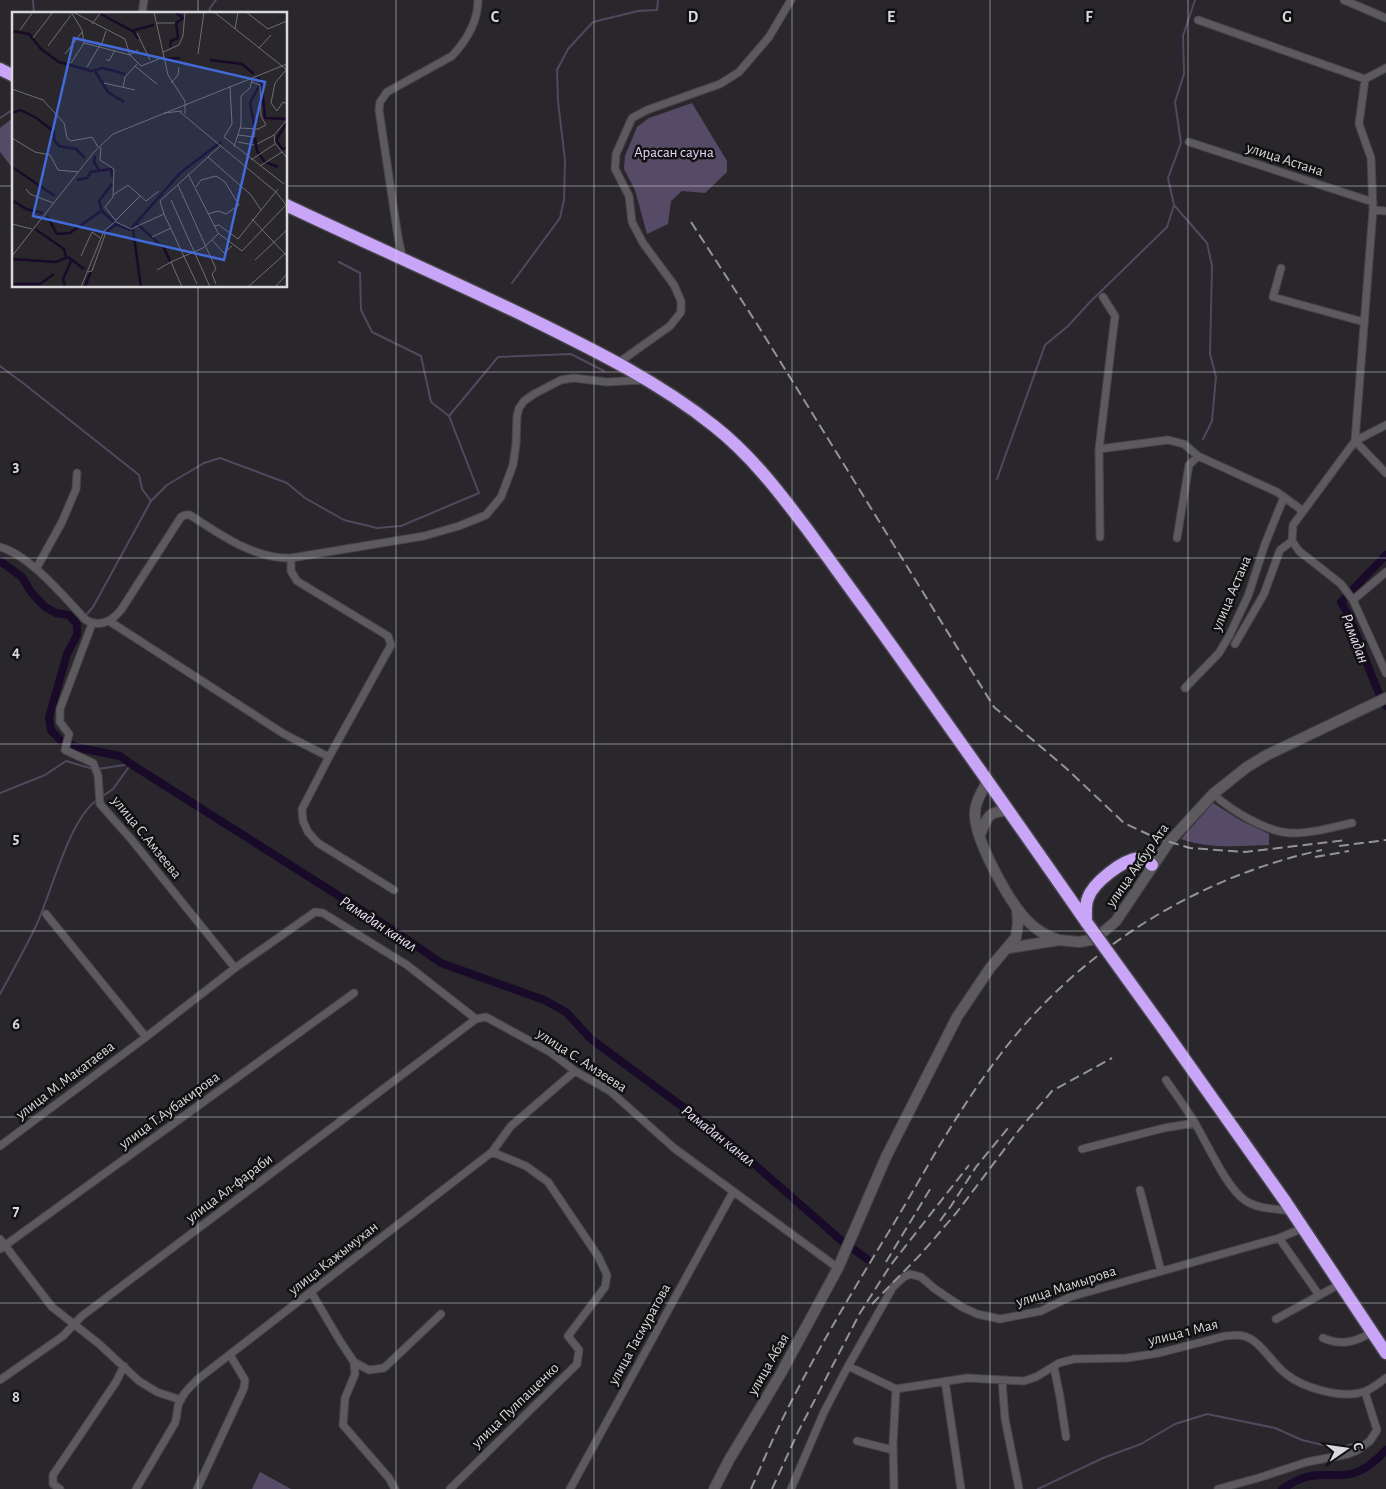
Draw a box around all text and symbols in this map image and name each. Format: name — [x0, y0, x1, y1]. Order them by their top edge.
text: C — [491, 9, 500, 25]
text: D — [688, 9, 699, 25]
text: E — [887, 9, 895, 25]
text: F — [1085, 9, 1093, 25]
text: G — [1282, 9, 1292, 25]
inset map — [12, 12, 288, 288]
street label: улица Астана — [1244, 140, 1325, 179]
park label: Арасан сауна — [634, 145, 714, 160]
text: 3 — [13, 458, 20, 474]
street label: улица Астана — [1209, 553, 1254, 634]
water label: Рамадан — [1338, 611, 1372, 665]
text: 4 — [12, 644, 20, 660]
street label: улица С.Амзеева — [108, 792, 184, 882]
street label: улица Акбур Ата — [1103, 821, 1172, 911]
text: 5 — [13, 830, 20, 846]
water label: Рамадан канал — [337, 893, 420, 955]
text: 6 — [12, 1016, 20, 1032]
street label: улица С. Амзеева — [533, 1025, 630, 1095]
street label: улица М.Макатаева — [12, 1039, 117, 1123]
street label: улица Т.Аубакирова — [116, 1069, 222, 1152]
water label: Рамадан канал — [679, 1102, 758, 1169]
street label: улица Ал-фараби — [182, 1151, 275, 1226]
text: 7 — [13, 1203, 20, 1219]
street label: улица Кажымухан — [285, 1219, 381, 1298]
street label: улица Мамырова — [1013, 1263, 1118, 1310]
street label: улица Тасмуратова — [605, 1281, 673, 1388]
street label: улица 1 Мая — [1146, 1317, 1220, 1349]
street label: улица Абая — [744, 1331, 792, 1398]
street label: улица Пулпащенко — [468, 1360, 562, 1451]
text: 8 — [12, 1389, 20, 1405]
north arrow — [1321, 1424, 1371, 1474]
text: С — [1350, 1441, 1365, 1452]

